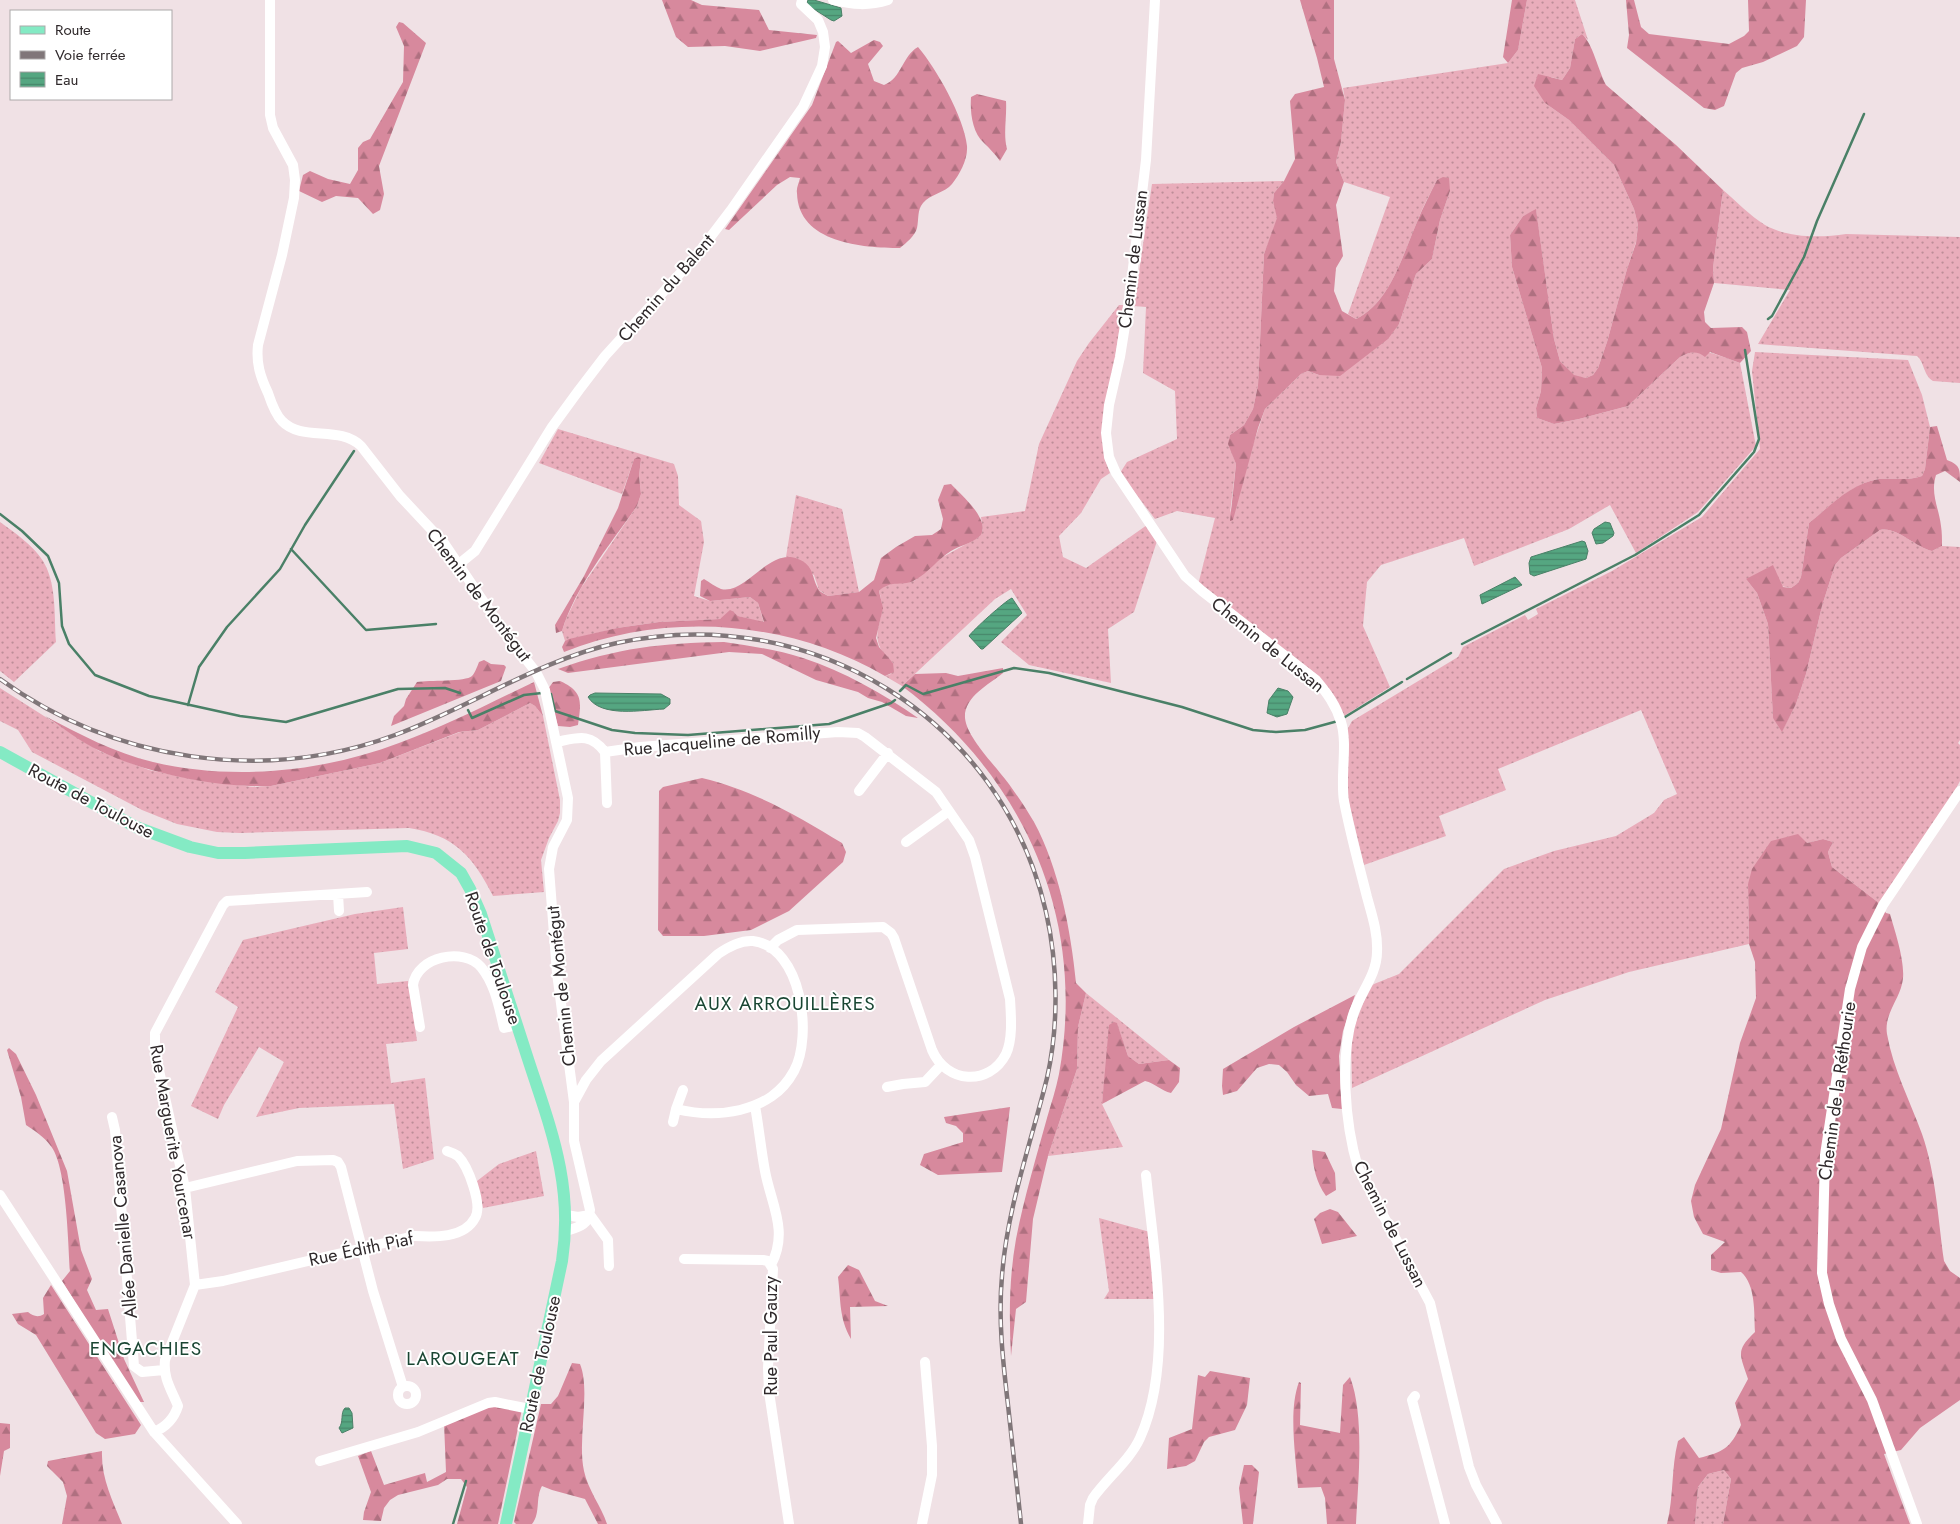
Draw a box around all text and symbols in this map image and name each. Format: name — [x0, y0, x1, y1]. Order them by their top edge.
legend — [10, 10, 172, 100]
text: Route — [55, 19, 91, 41]
text: Voie ferrée — [55, 44, 126, 66]
text: Eau — [55, 69, 78, 91]
street label: Chemin de Lussan — [1112, 188, 1154, 330]
street label: Chemin du Balent — [612, 228, 721, 348]
street label: Chemin de Montégut — [420, 523, 538, 668]
street label: Chemin de Lussan — [1206, 591, 1330, 699]
street label: Rue Jacqueline de Romilly — [623, 719, 822, 763]
street label: Route de Toulouse — [23, 757, 159, 845]
street label: Route de Toulouse — [458, 888, 528, 1028]
street label: Chemin de Montégut — [540, 904, 582, 1067]
district label: AUX ARROUILLÈRES — [694, 990, 876, 1017]
street label: Chemin de la Réthourie — [1812, 1000, 1862, 1182]
street label: Rue Marguerite Yourcenar — [143, 1042, 203, 1242]
street label: Allée Danielle Casanova — [102, 1134, 144, 1320]
street label: Chemin de Lussan — [1347, 1156, 1433, 1292]
street label: Rue Édith Piaf — [306, 1225, 417, 1273]
street label: Rue Paul Gauzy — [758, 1276, 784, 1396]
street label: Route de Toulouse — [513, 1293, 567, 1435]
district label: ENGACHIES — [90, 1335, 202, 1362]
district label: LAROUGEAT — [406, 1345, 520, 1372]

